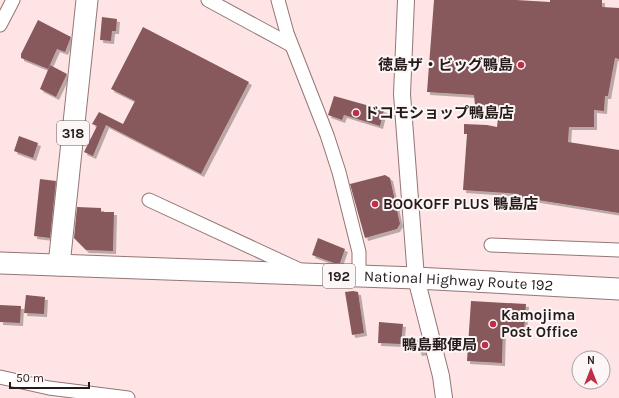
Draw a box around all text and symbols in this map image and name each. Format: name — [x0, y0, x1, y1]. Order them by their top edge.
place label: 徳島ザ・ビッグ鴨島 — [378, 56, 513, 74]
marker: 徳島ザ・ビッグ鴨島 — [516, 60, 526, 70]
place label: ドコモショップ鴨島店 — [364, 104, 514, 122]
marker: ドコモショップ鴨島店 — [351, 108, 361, 118]
road number: 318 — [57, 121, 89, 145]
place label: BOOKOFF PLUS 鴨島店 — [383, 195, 538, 213]
marker: BOOKOFF PLUS 鴨島店 — [370, 199, 380, 209]
road number: 192 — [323, 264, 355, 288]
street label: National Highway Route 192 — [364, 267, 554, 294]
place label: Kamojima Post Office — [501, 306, 578, 341]
marker: Kamojima Post Office — [488, 319, 498, 329]
place label: 鴨島郵便局 — [402, 336, 477, 354]
marker: 鴨島郵便局 — [480, 340, 490, 350]
north arrow — [571, 350, 611, 390]
text: N — [587, 354, 595, 367]
scale bar — [10, 364, 89, 390]
text: 50 m — [16, 371, 44, 385]

